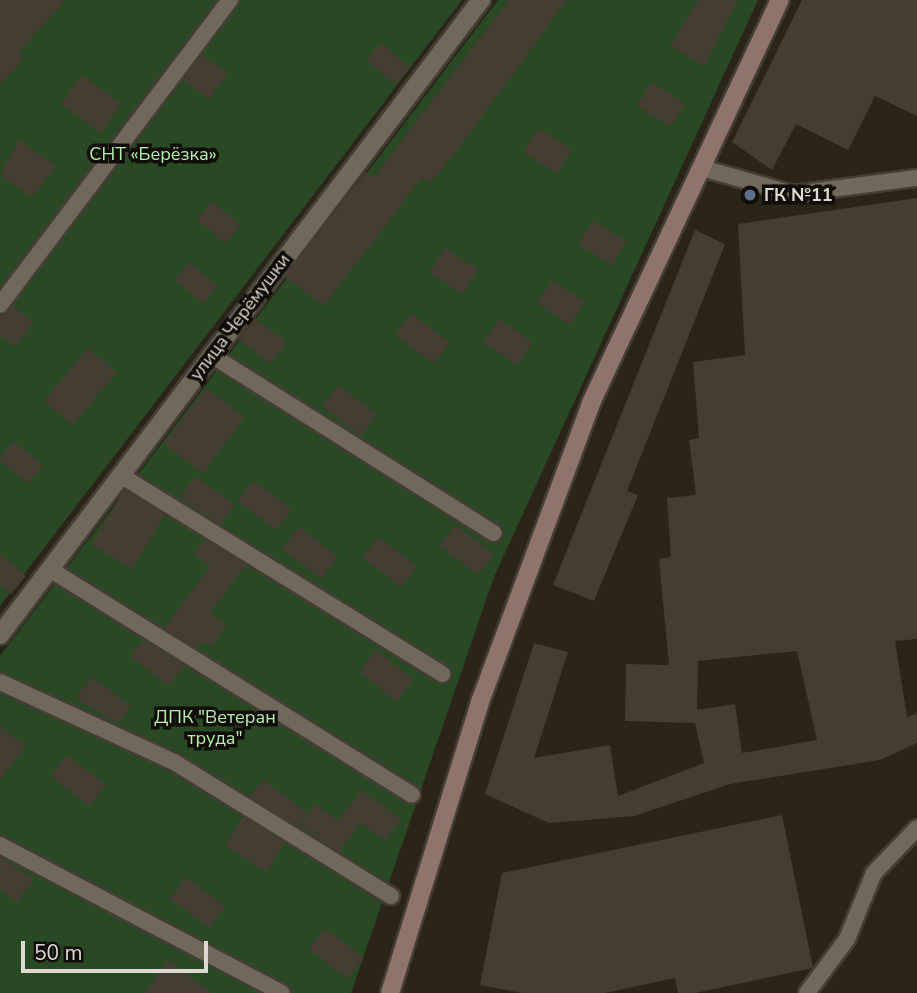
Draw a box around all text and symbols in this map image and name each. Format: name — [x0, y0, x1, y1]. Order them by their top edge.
park label: СНТ «Берёзка» — [89, 143, 217, 165]
place label: ГК №11 — [764, 184, 833, 206]
marker: ГК №11 — [742, 187, 758, 203]
street label: улица Черёмушки — [185, 249, 295, 385]
park label: ДПК "Ветеран труда" — [154, 707, 276, 750]
scale bar — [24, 926, 212, 970]
text: 50 m — [34, 939, 83, 967]

